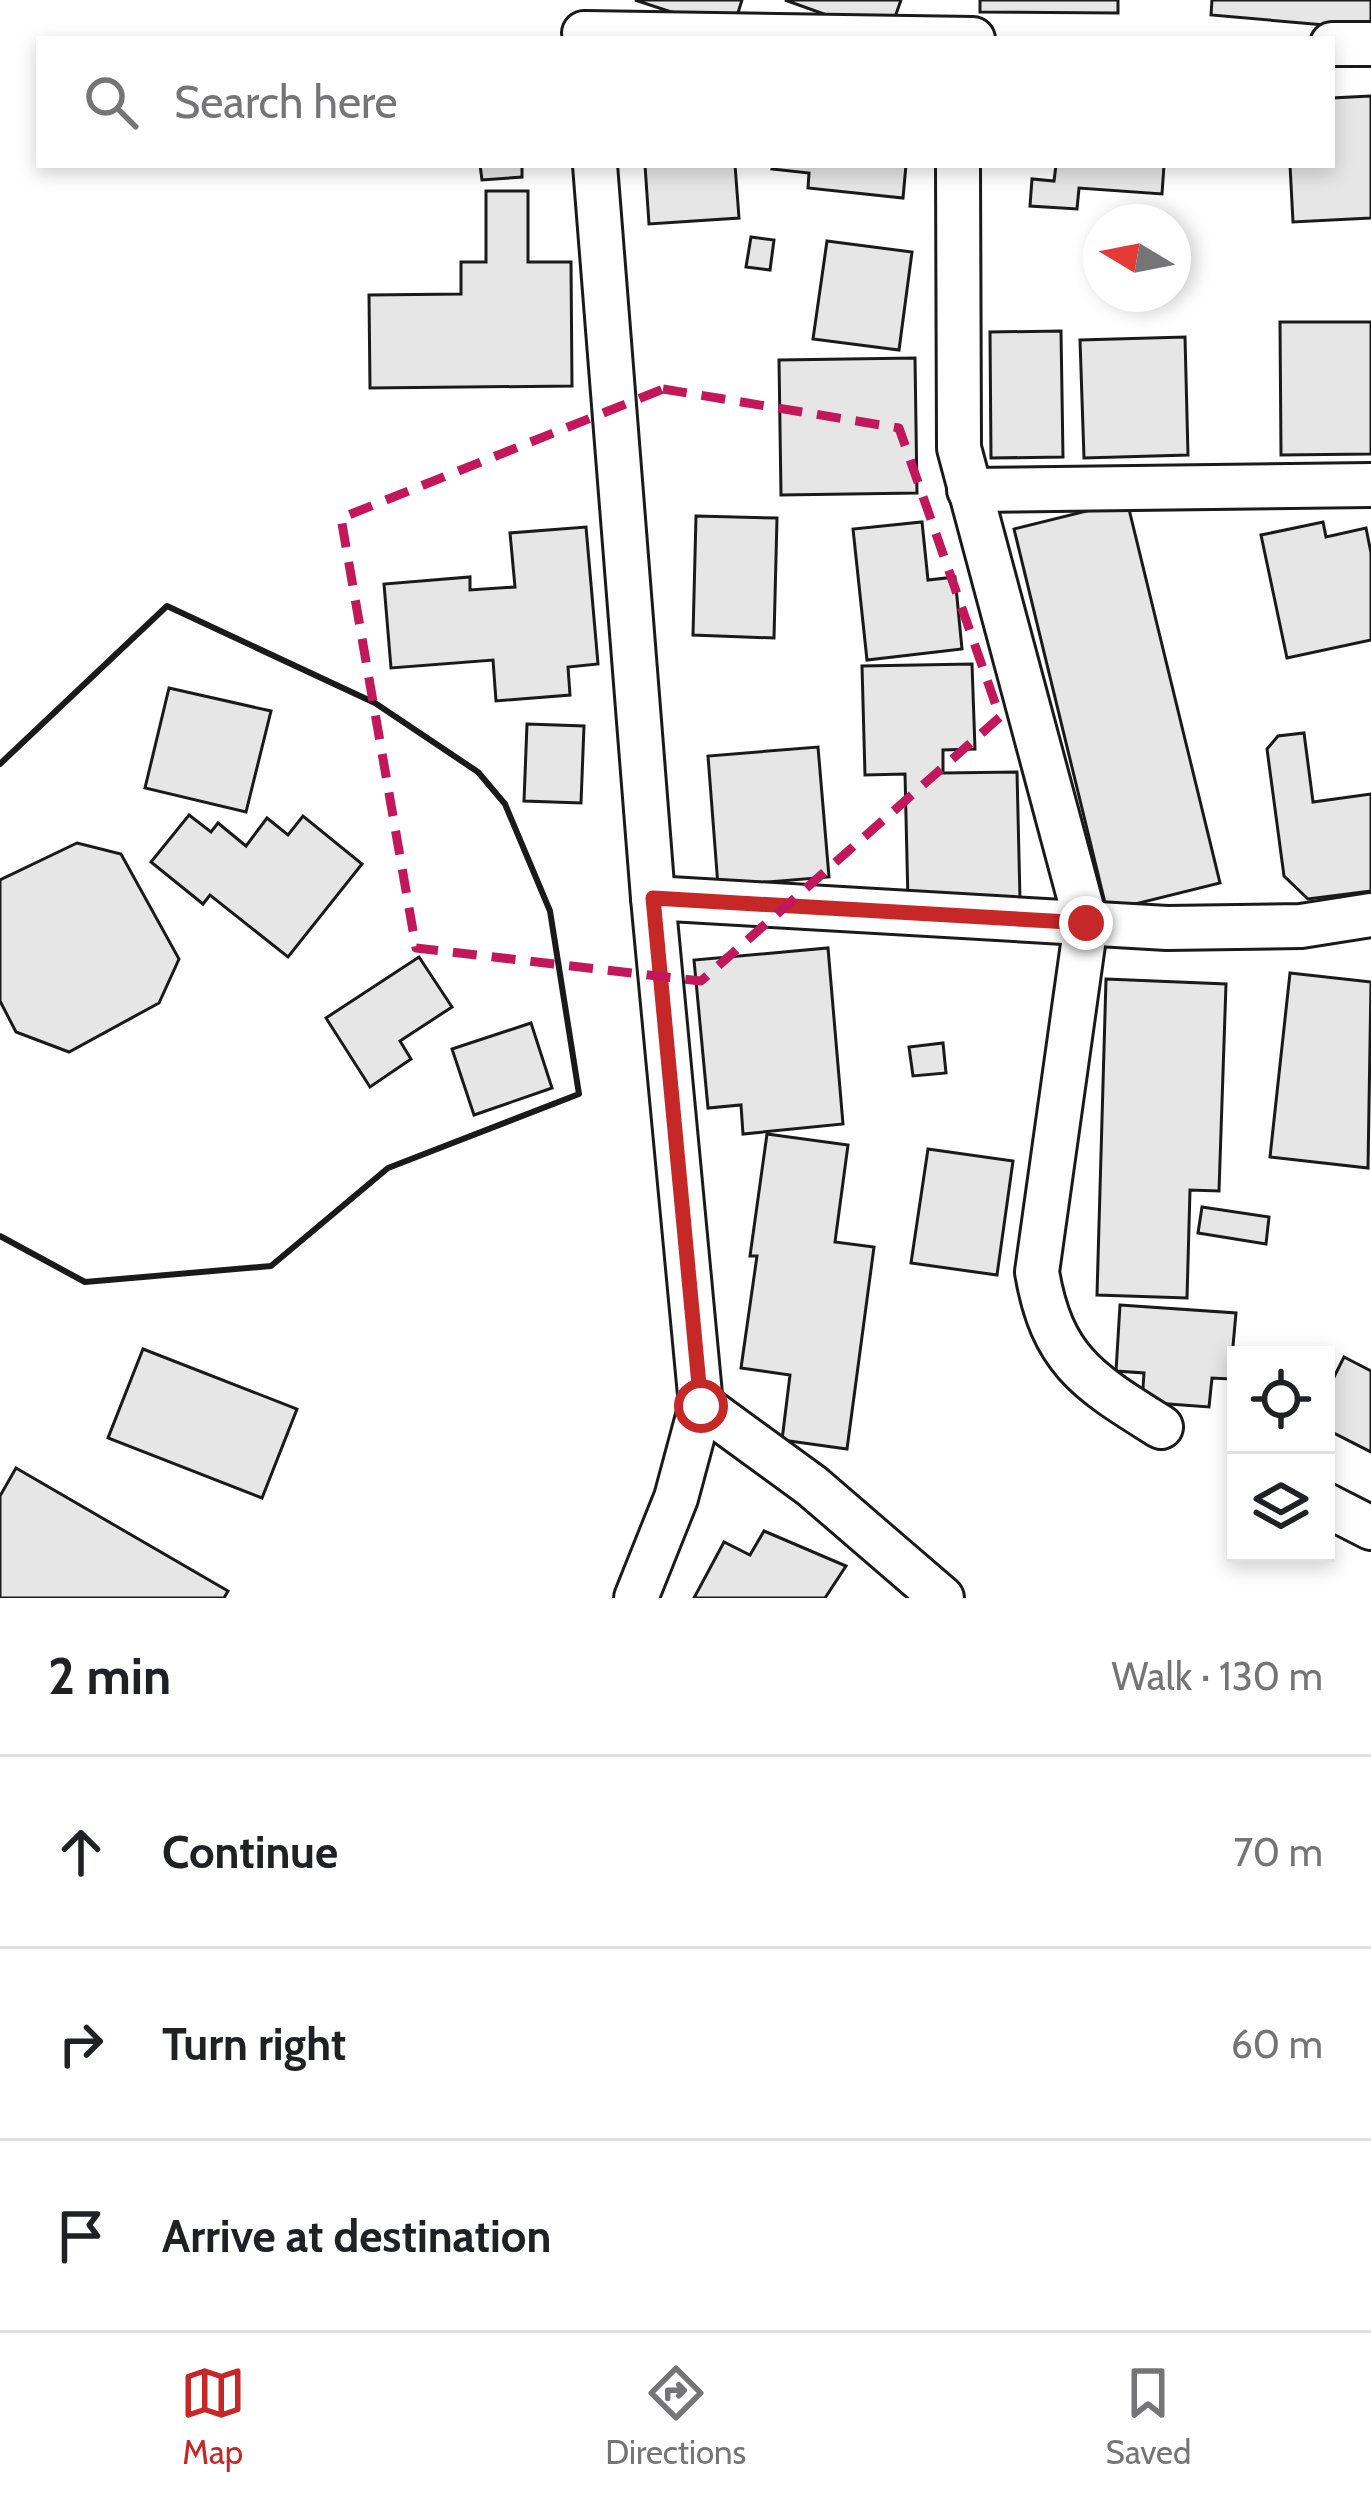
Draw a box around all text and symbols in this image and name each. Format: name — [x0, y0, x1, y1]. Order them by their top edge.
search box — [36, 36, 1335, 168]
icon: search — [78, 69, 144, 135]
text: Search here — [174, 75, 398, 129]
north arrow — [1083, 204, 1191, 312]
route end — [1059, 896, 1113, 950]
map controls — [1227, 1346, 1335, 1562]
button: locate — [1227, 1346, 1335, 1454]
route start — [674, 1379, 728, 1433]
button: layers — [1227, 1454, 1335, 1562]
text: 2 min — [48, 1645, 171, 1707]
text: Walk · 130 m — [1111, 1652, 1323, 1700]
icon: ahead — [48, 1819, 114, 1885]
text: Continue — [162, 1825, 338, 1879]
text: 70 m — [1234, 1828, 1323, 1876]
icon: right — [48, 2011, 114, 2077]
text: Turn right — [162, 2017, 346, 2071]
text: 60 m — [1231, 2020, 1323, 2068]
icon: arrive — [48, 2203, 114, 2269]
text: Arrive at destination — [162, 2209, 551, 2263]
tab: Map — [180, 2360, 246, 2472]
tab: Directions — [605, 2360, 746, 2472]
tab: Saved — [1106, 2360, 1191, 2472]

